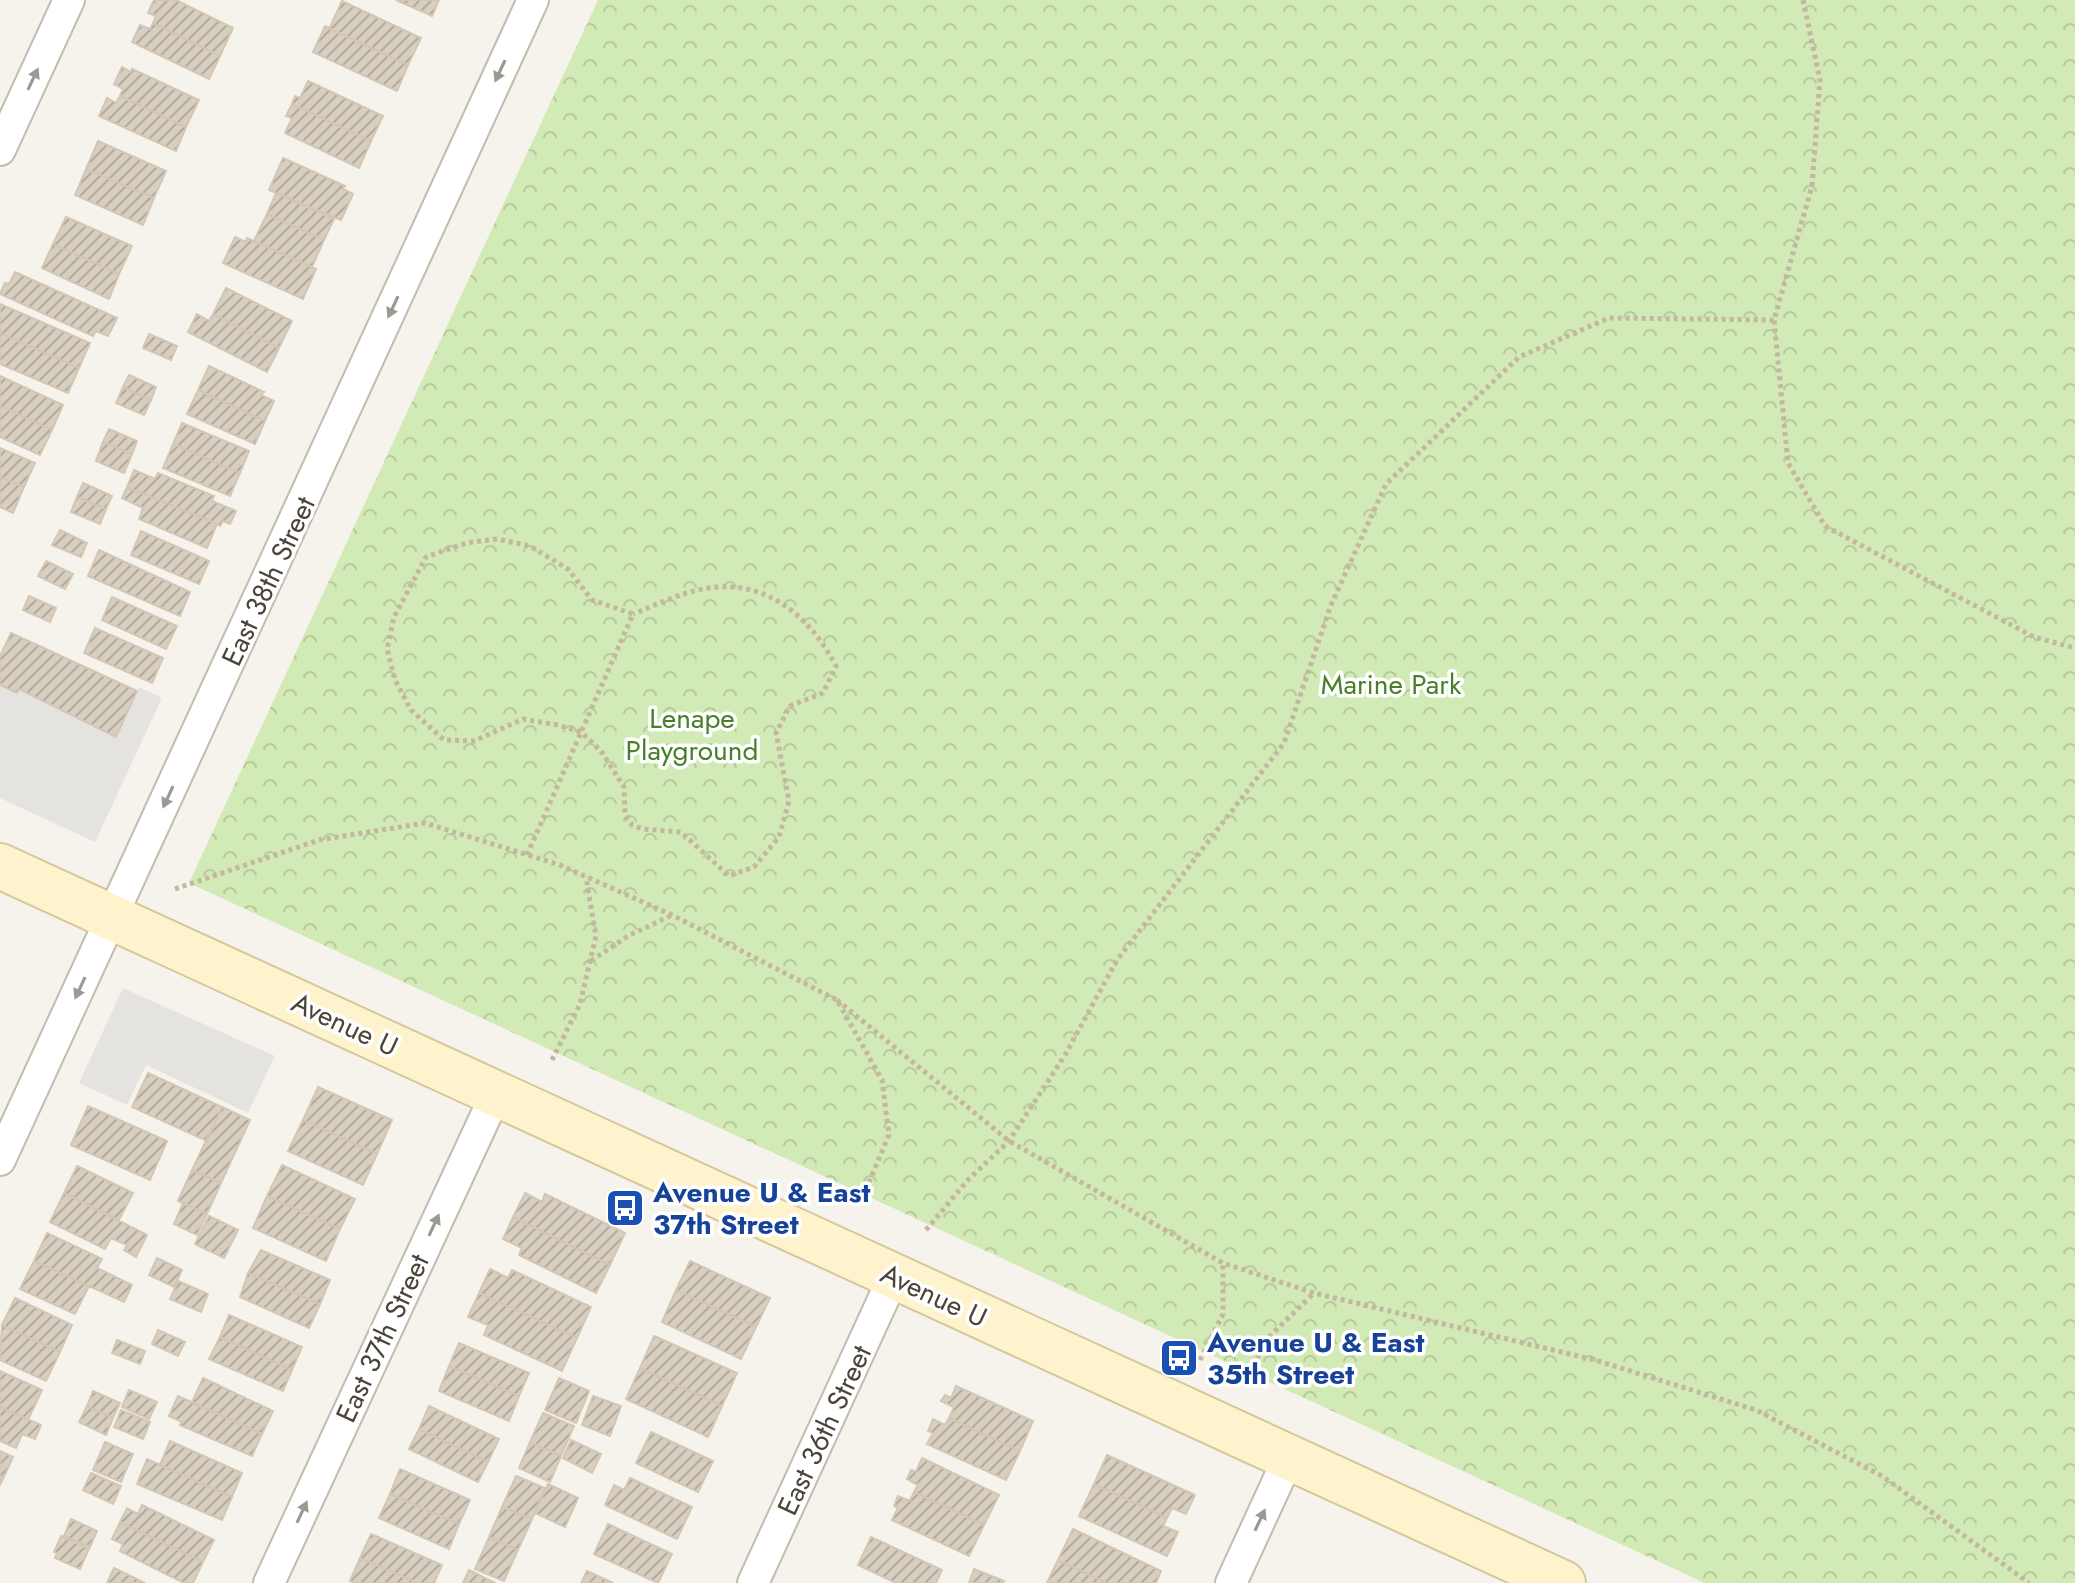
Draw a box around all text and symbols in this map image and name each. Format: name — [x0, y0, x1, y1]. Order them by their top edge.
one-way arrow — [494, 59, 507, 83]
one-way arrow — [26, 67, 40, 91]
one-way arrow — [386, 296, 399, 319]
street label: East 38th Street — [211, 490, 326, 673]
park label: Marine Park — [1321, 664, 1462, 705]
park label: Lenape Playground — [626, 698, 758, 771]
one-way arrow — [161, 785, 175, 809]
one-way arrow — [73, 976, 87, 1000]
street label: Avenue U — [285, 982, 405, 1067]
place label: Avenue U & East 37th Street — [652, 1172, 870, 1245]
bus stop icon: Avenue U & East 37th Street — [604, 1187, 646, 1229]
one-way arrow — [427, 1214, 441, 1237]
street label: East 37th Street — [326, 1247, 439, 1429]
street label: Avenue U — [874, 1253, 994, 1338]
place label: Avenue U & East 35th Street — [1206, 1322, 1424, 1395]
bus stop icon: Avenue U & East 35th Street — [1158, 1337, 1200, 1379]
street label: East 36th Street — [767, 1338, 882, 1522]
one-way arrow — [295, 1500, 308, 1524]
one-way arrow — [1253, 1509, 1267, 1532]

